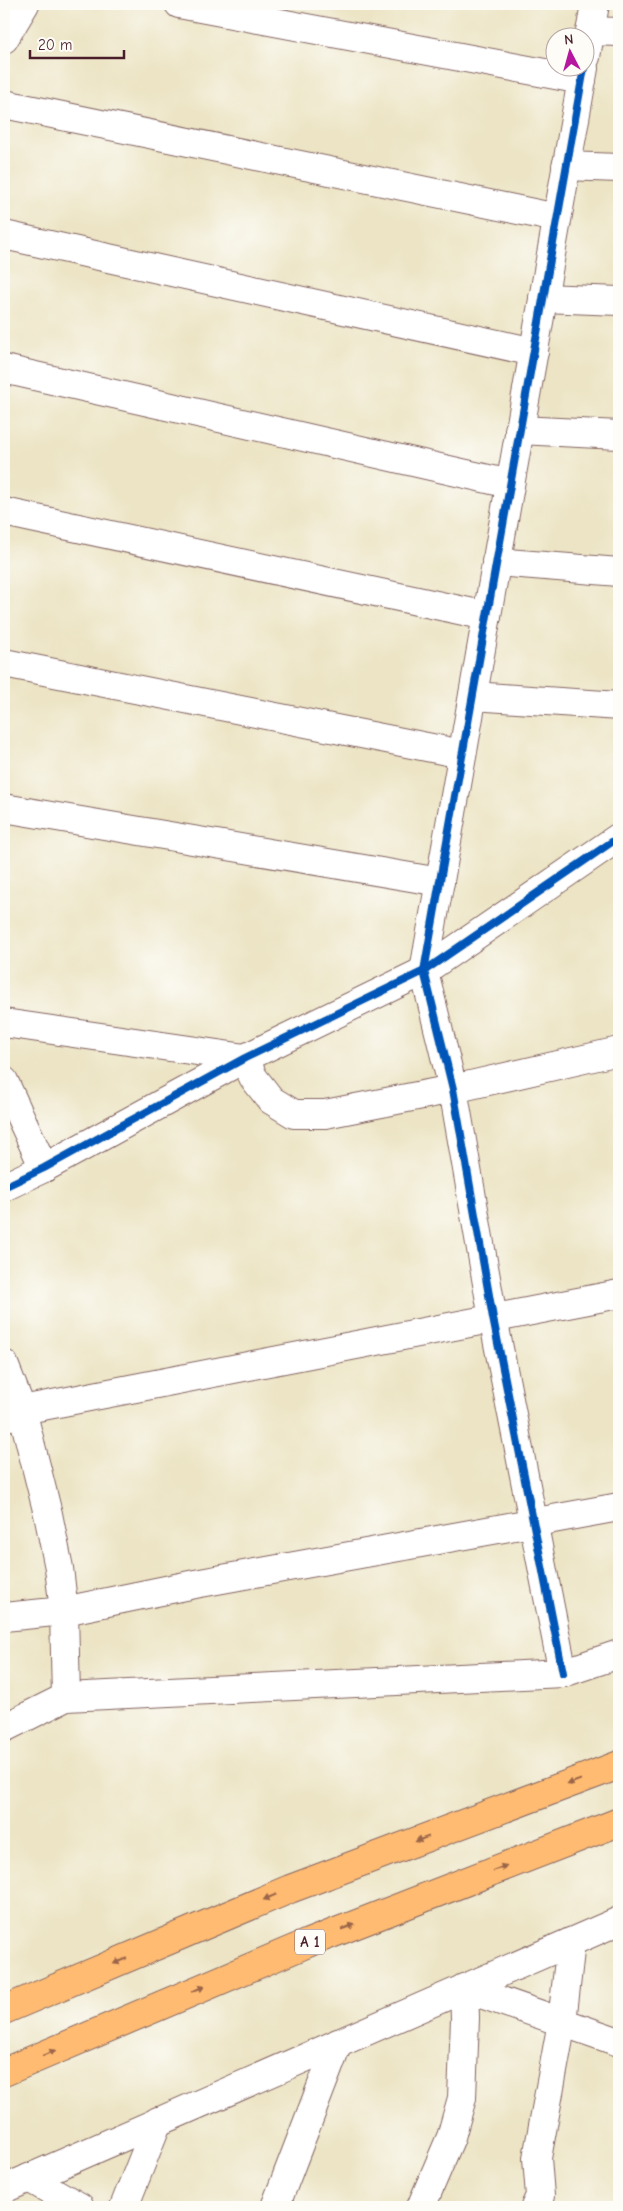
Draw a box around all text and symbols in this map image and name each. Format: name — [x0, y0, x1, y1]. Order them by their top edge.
scale bar — [30, 28, 124, 60]
north arrow — [546, 28, 596, 78]
text: N — [563, 31, 574, 48]
text: 20 m — [38, 36, 72, 54]
one-way arrow — [566, 1779, 581, 1786]
one-way arrow — [414, 1836, 429, 1843]
one-way arrow — [493, 1864, 508, 1872]
one-way arrow — [263, 1894, 277, 1902]
one-way arrow — [341, 1923, 356, 1930]
road number: A 1 — [295, 1930, 325, 1954]
one-way arrow — [113, 1957, 127, 1965]
one-way arrow — [191, 1985, 205, 1993]
one-way arrow — [42, 2048, 56, 2056]

